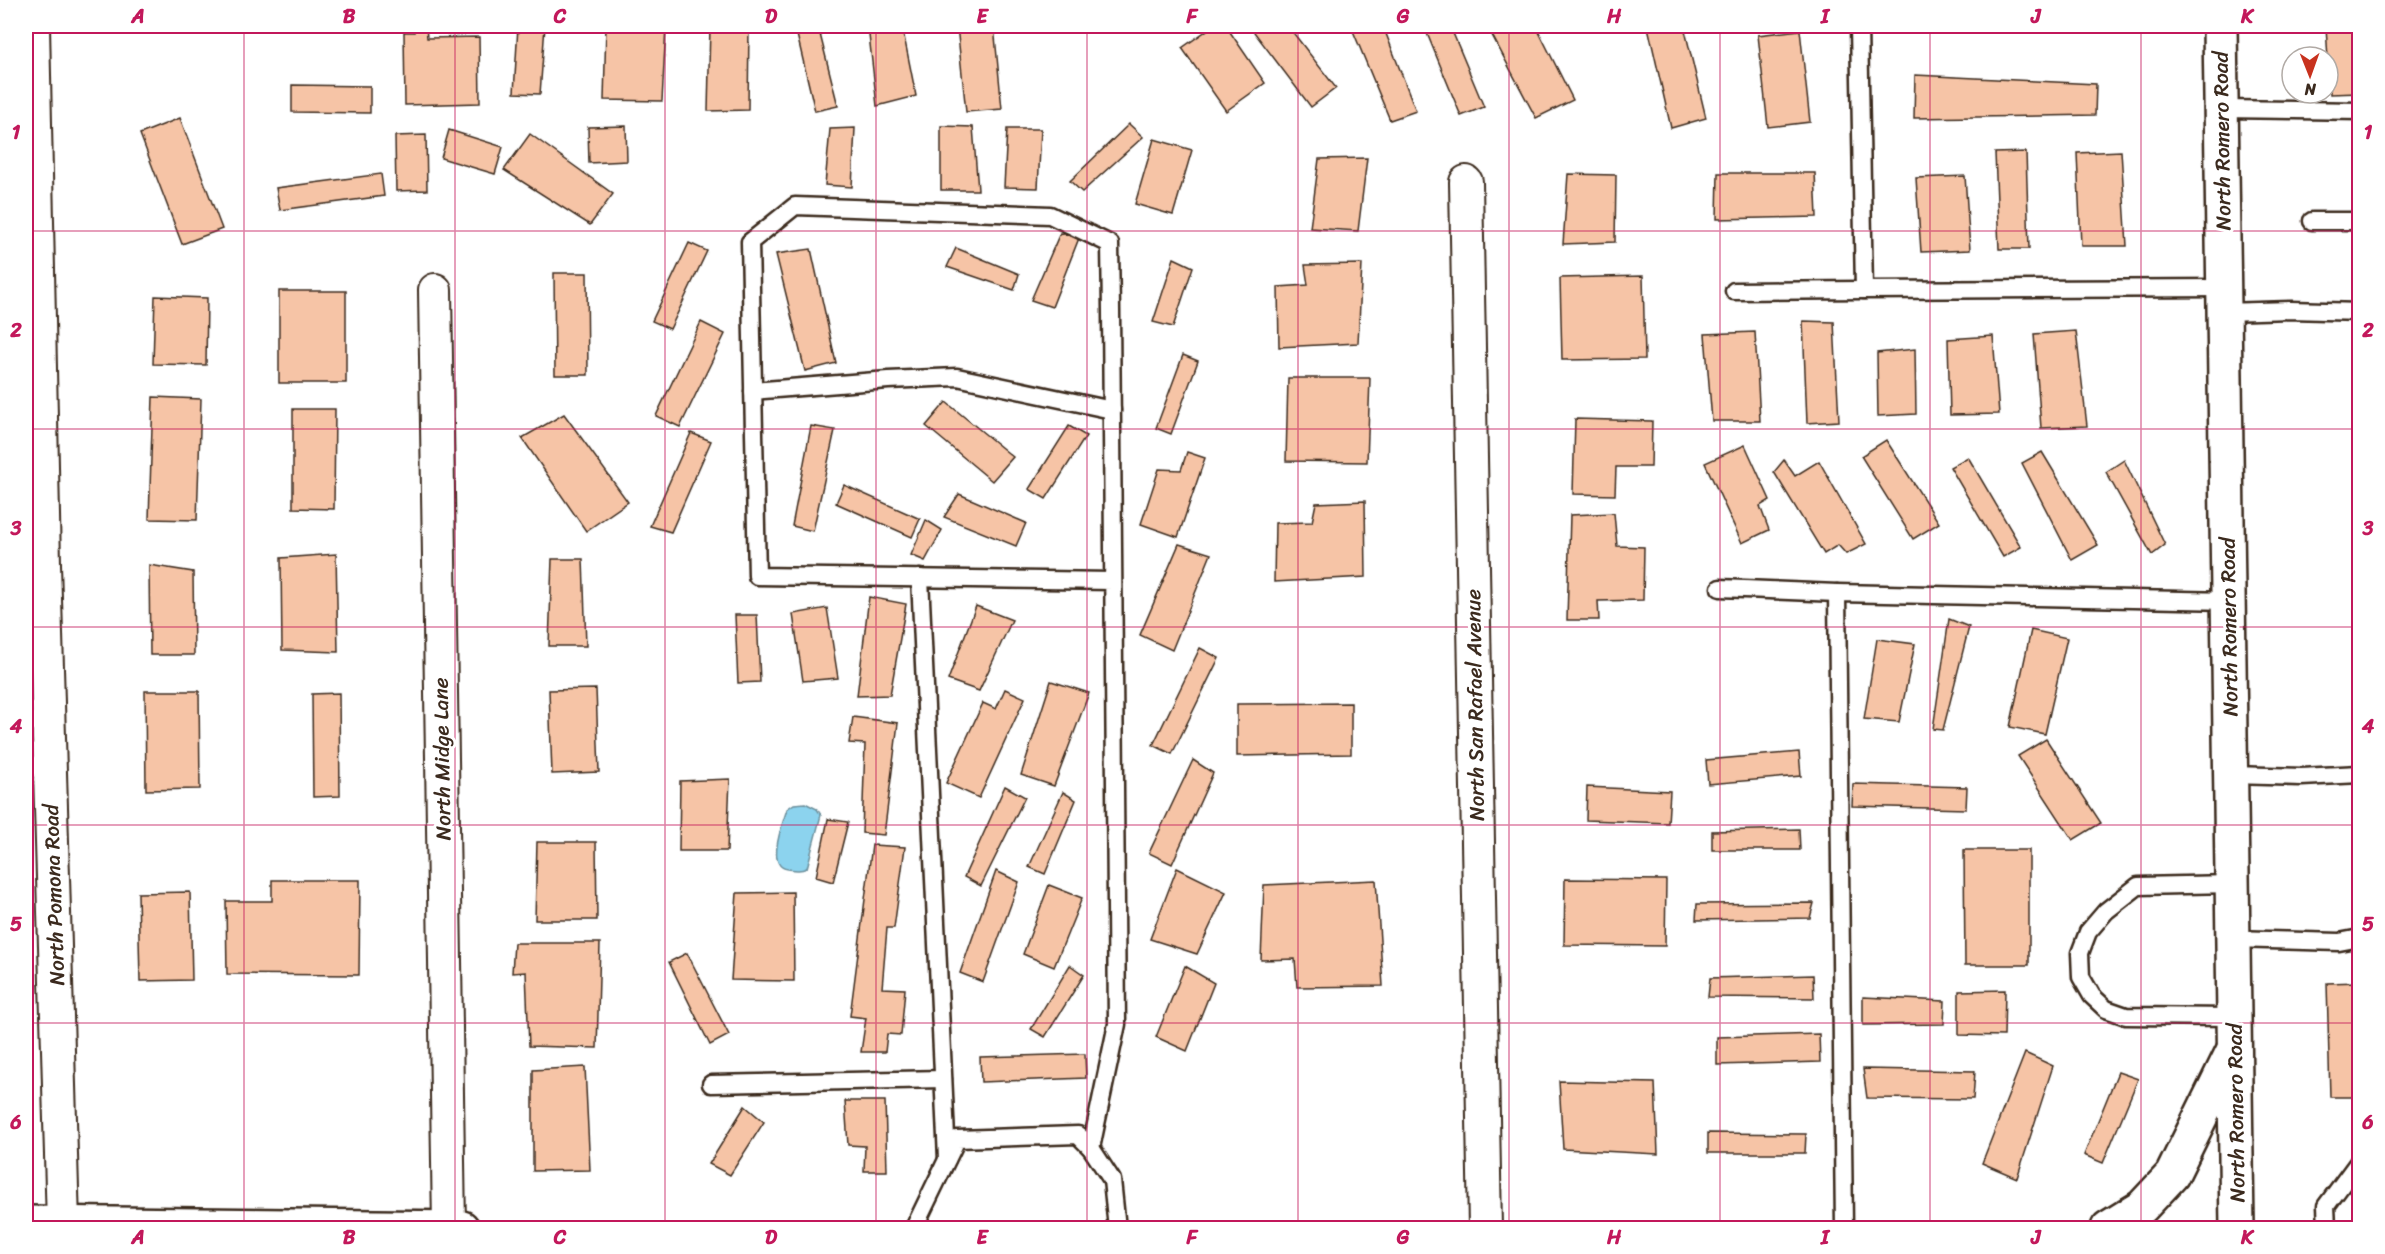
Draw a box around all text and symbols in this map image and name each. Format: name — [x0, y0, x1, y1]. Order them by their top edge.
text: A — [130, 0, 145, 34]
text: B — [343, 0, 356, 34]
text: C — [553, 0, 567, 34]
text: D — [765, 0, 778, 34]
text: E — [976, 0, 989, 34]
text: F — [1186, 0, 1199, 34]
text: G — [1396, 0, 1410, 34]
text: H — [1606, 0, 1622, 34]
text: I — [1820, 0, 1831, 34]
text: J — [2030, 0, 2042, 34]
text: K — [2240, 0, 2255, 34]
north arrow — [2280, 45, 2340, 105]
street label: North Romero Road — [2201, 49, 2243, 231]
text: N — [2304, 75, 2317, 104]
text: 1 — [12, 115, 21, 150]
text: 1 — [2364, 115, 2373, 150]
text: 2 — [9, 313, 22, 348]
text: 2 — [2361, 313, 2374, 348]
text: 3 — [10, 511, 22, 546]
text: 3 — [2362, 511, 2374, 546]
street label: North Romero Road — [2208, 535, 2250, 717]
street label: North San Rafael Avenue — [1454, 588, 1496, 821]
street label: North Midge Lane — [422, 677, 462, 841]
text: 4 — [9, 709, 23, 744]
text: 4 — [2361, 709, 2375, 744]
street label: North Pomona Road — [32, 802, 76, 986]
text: 5 — [10, 907, 22, 942]
text: 5 — [2362, 907, 2374, 942]
street label: North Romero Road — [2215, 1021, 2257, 1203]
text: 6 — [9, 1105, 22, 1140]
text: 6 — [2361, 1105, 2374, 1140]
text: A — [130, 1220, 145, 1254]
text: B — [343, 1220, 356, 1254]
text: C — [553, 1220, 567, 1254]
text: D — [765, 1220, 778, 1254]
text: E — [976, 1220, 989, 1254]
text: F — [1186, 1220, 1199, 1254]
text: G — [1396, 1220, 1410, 1254]
text: H — [1606, 1220, 1622, 1254]
text: I — [1820, 1220, 1831, 1254]
text: J — [2030, 1220, 2042, 1254]
text: K — [2240, 1220, 2255, 1254]

